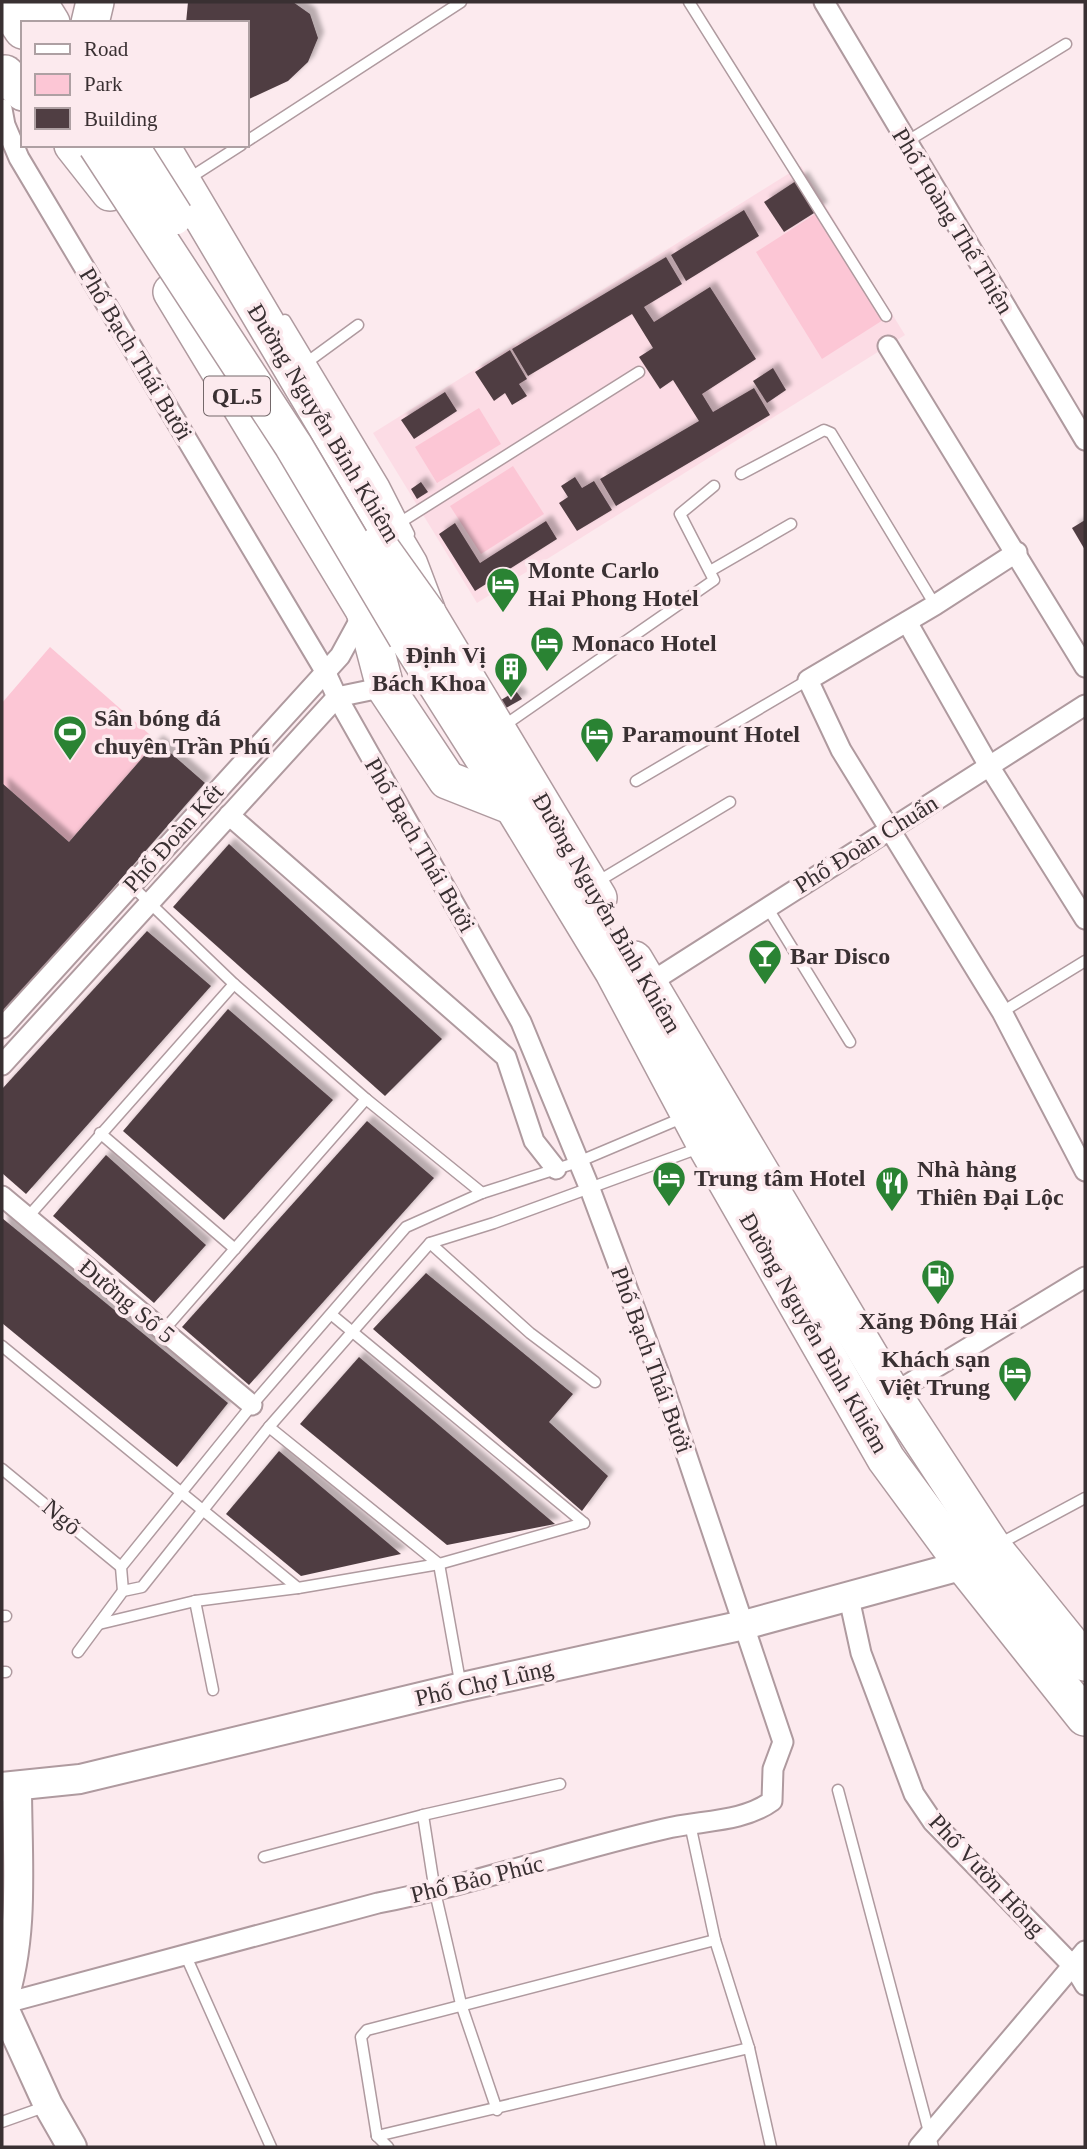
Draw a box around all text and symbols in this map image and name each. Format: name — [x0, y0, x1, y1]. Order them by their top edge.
legend — [21, 21, 248, 147]
text: Road — [84, 37, 129, 61]
text: Park — [84, 72, 123, 96]
text: Building — [84, 107, 158, 131]
street label: Phố Hoàng Thế Thiện — [887, 124, 1019, 318]
street label: Phố Bạch Thái Bưởi — [74, 263, 198, 445]
street label: Đường Nguyễn Bỉnh Khiêm — [243, 299, 406, 547]
road number: QL.5 — [204, 376, 270, 416]
place label: Monte Carlo Hai Phong Hotel — [528, 557, 699, 611]
hotel icon: Monte Carlo Hai Phong Hotel — [484, 565, 522, 614]
hotel icon: Monaco Hotel — [528, 624, 566, 673]
place label: Monaco Hotel — [572, 630, 717, 656]
place label: Định Vị Bách Khoa — [372, 642, 486, 696]
building icon: Định Vị Bách Khoa — [492, 650, 530, 699]
place label: Sân bóng đá chuyên Trần Phú — [94, 705, 271, 759]
sports icon: Sân bóng đá chuyên Trần Phú — [51, 713, 89, 762]
hotel icon: Paramount Hotel — [578, 715, 616, 764]
place label: Paramount Hotel — [622, 721, 800, 747]
street label: Phố Bạch Thái Bưởi — [360, 753, 481, 937]
street label: Phố Đoàn Kết — [118, 779, 228, 897]
street label: Đường Nguyễn Bỉnh Khiêm — [527, 788, 687, 1038]
street label: Phố Đoàn Chuẩn — [790, 790, 942, 898]
bar icon: Bar Disco — [746, 937, 784, 986]
place label: Bar Disco — [790, 943, 890, 969]
place label: Nhà hàng Thiên Đại Lộc — [917, 1156, 1064, 1210]
hotel icon: Trung tâm Hotel — [650, 1159, 688, 1208]
restaurant icon: Nhà hàng Thiên Đại Lộc — [873, 1164, 911, 1213]
place label: Trung tâm Hotel — [694, 1165, 866, 1191]
street label: Đường Nguyễn Bình Khiêm — [734, 1208, 894, 1458]
street label: Đường Số 5 — [74, 1254, 180, 1348]
fuel station icon: Xăng Đông Hải — [919, 1257, 957, 1306]
street label: Phố Bạch Thái Bưởi — [606, 1263, 698, 1457]
place label: Xăng Đông Hải — [859, 1308, 1018, 1334]
place label: Khách sạn Việt Trung — [879, 1346, 990, 1400]
hotel icon: Khách sạn Việt Trung — [996, 1354, 1034, 1403]
street label: Ngõ — [38, 1494, 86, 1540]
street label: Phố Chợ Lũng — [413, 1655, 555, 1711]
street label: Phố Vườn Hồng — [924, 1809, 1050, 1941]
street label: Phố Bảo Phúc — [408, 1850, 546, 1908]

